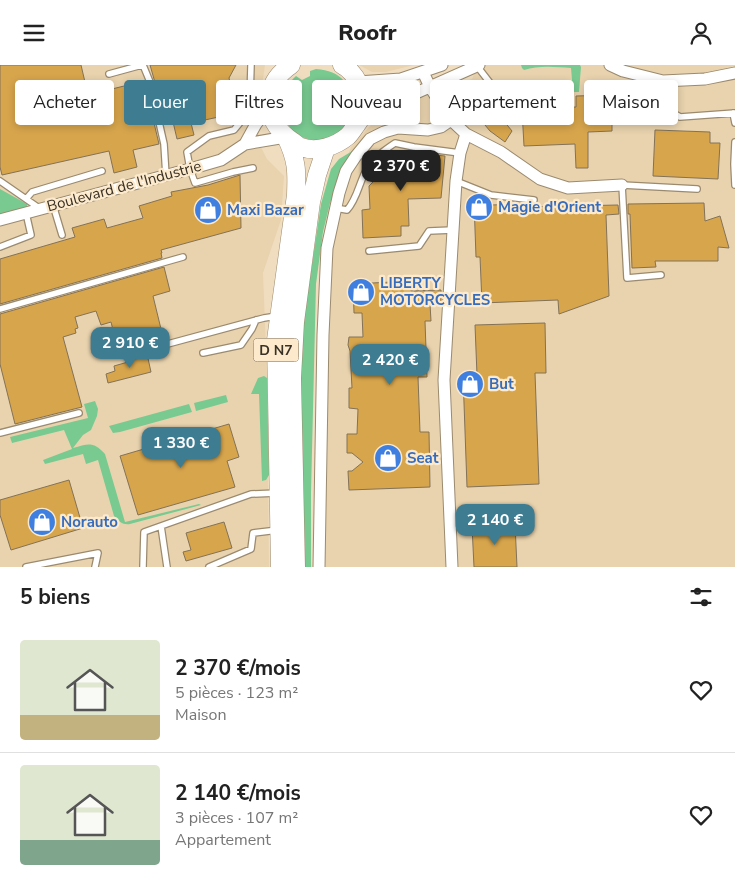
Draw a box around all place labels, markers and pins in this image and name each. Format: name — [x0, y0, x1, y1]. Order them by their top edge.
pin: 2 370 € — [355, 149, 447, 192]
shop icon: Magie d'Orient — [464, 192, 494, 222]
shop icon: Maxi Bazar — [193, 195, 223, 225]
place label: Magie d'Orient — [498, 197, 601, 217]
place label: Maxi Bazar — [227, 200, 304, 220]
place label: LIBERTY MOTORCYCLES — [380, 273, 490, 310]
shop icon: LIBERTY MOTORCYCLES — [346, 277, 376, 307]
pin: 2 910 € — [84, 327, 176, 369]
pin: 2 420 € — [344, 343, 436, 386]
shop icon: But — [455, 369, 485, 399]
place label: But — [489, 374, 514, 394]
pin: 1 330 € — [135, 427, 227, 469]
shop icon: Seat — [373, 443, 403, 473]
place label: Seat — [407, 448, 439, 468]
pin: 2 140 € — [449, 503, 541, 546]
shop icon: Norauto — [27, 507, 57, 537]
place label: Norauto — [61, 512, 118, 532]

